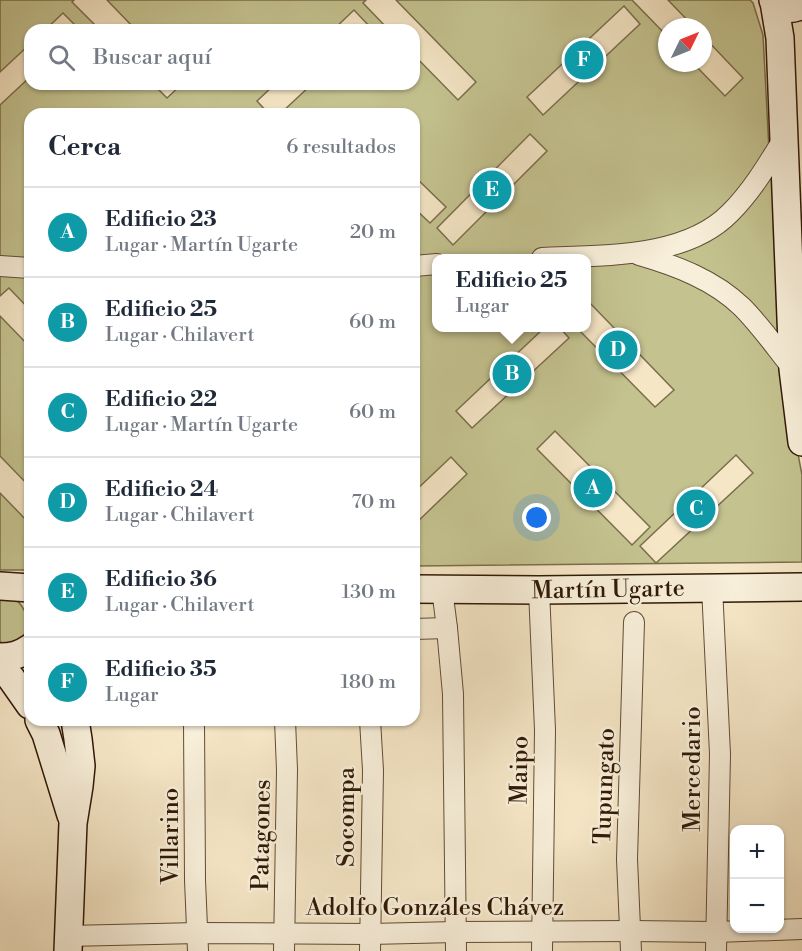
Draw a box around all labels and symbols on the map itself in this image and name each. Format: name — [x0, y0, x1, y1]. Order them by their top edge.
north arrow — [658, 18, 712, 72]
pin: F — [564, 38, 604, 82]
pin: E — [472, 168, 512, 213]
pin: D — [598, 328, 638, 372]
pin: B — [492, 352, 532, 397]
pin: A — [574, 466, 612, 510]
pin: C — [676, 486, 716, 532]
your location — [522, 503, 551, 532]
street label: Martín Ugarte — [531, 574, 685, 606]
street label: Mercedario — [678, 706, 708, 832]
street label: Tupungato — [588, 727, 622, 845]
street label: Maipo — [504, 735, 536, 805]
street label: Socompa — [332, 766, 362, 867]
street label: Patagones — [246, 779, 278, 891]
street label: Villarino — [156, 788, 186, 885]
street label: Adolfo Gonzáles Chávez — [305, 893, 564, 923]

